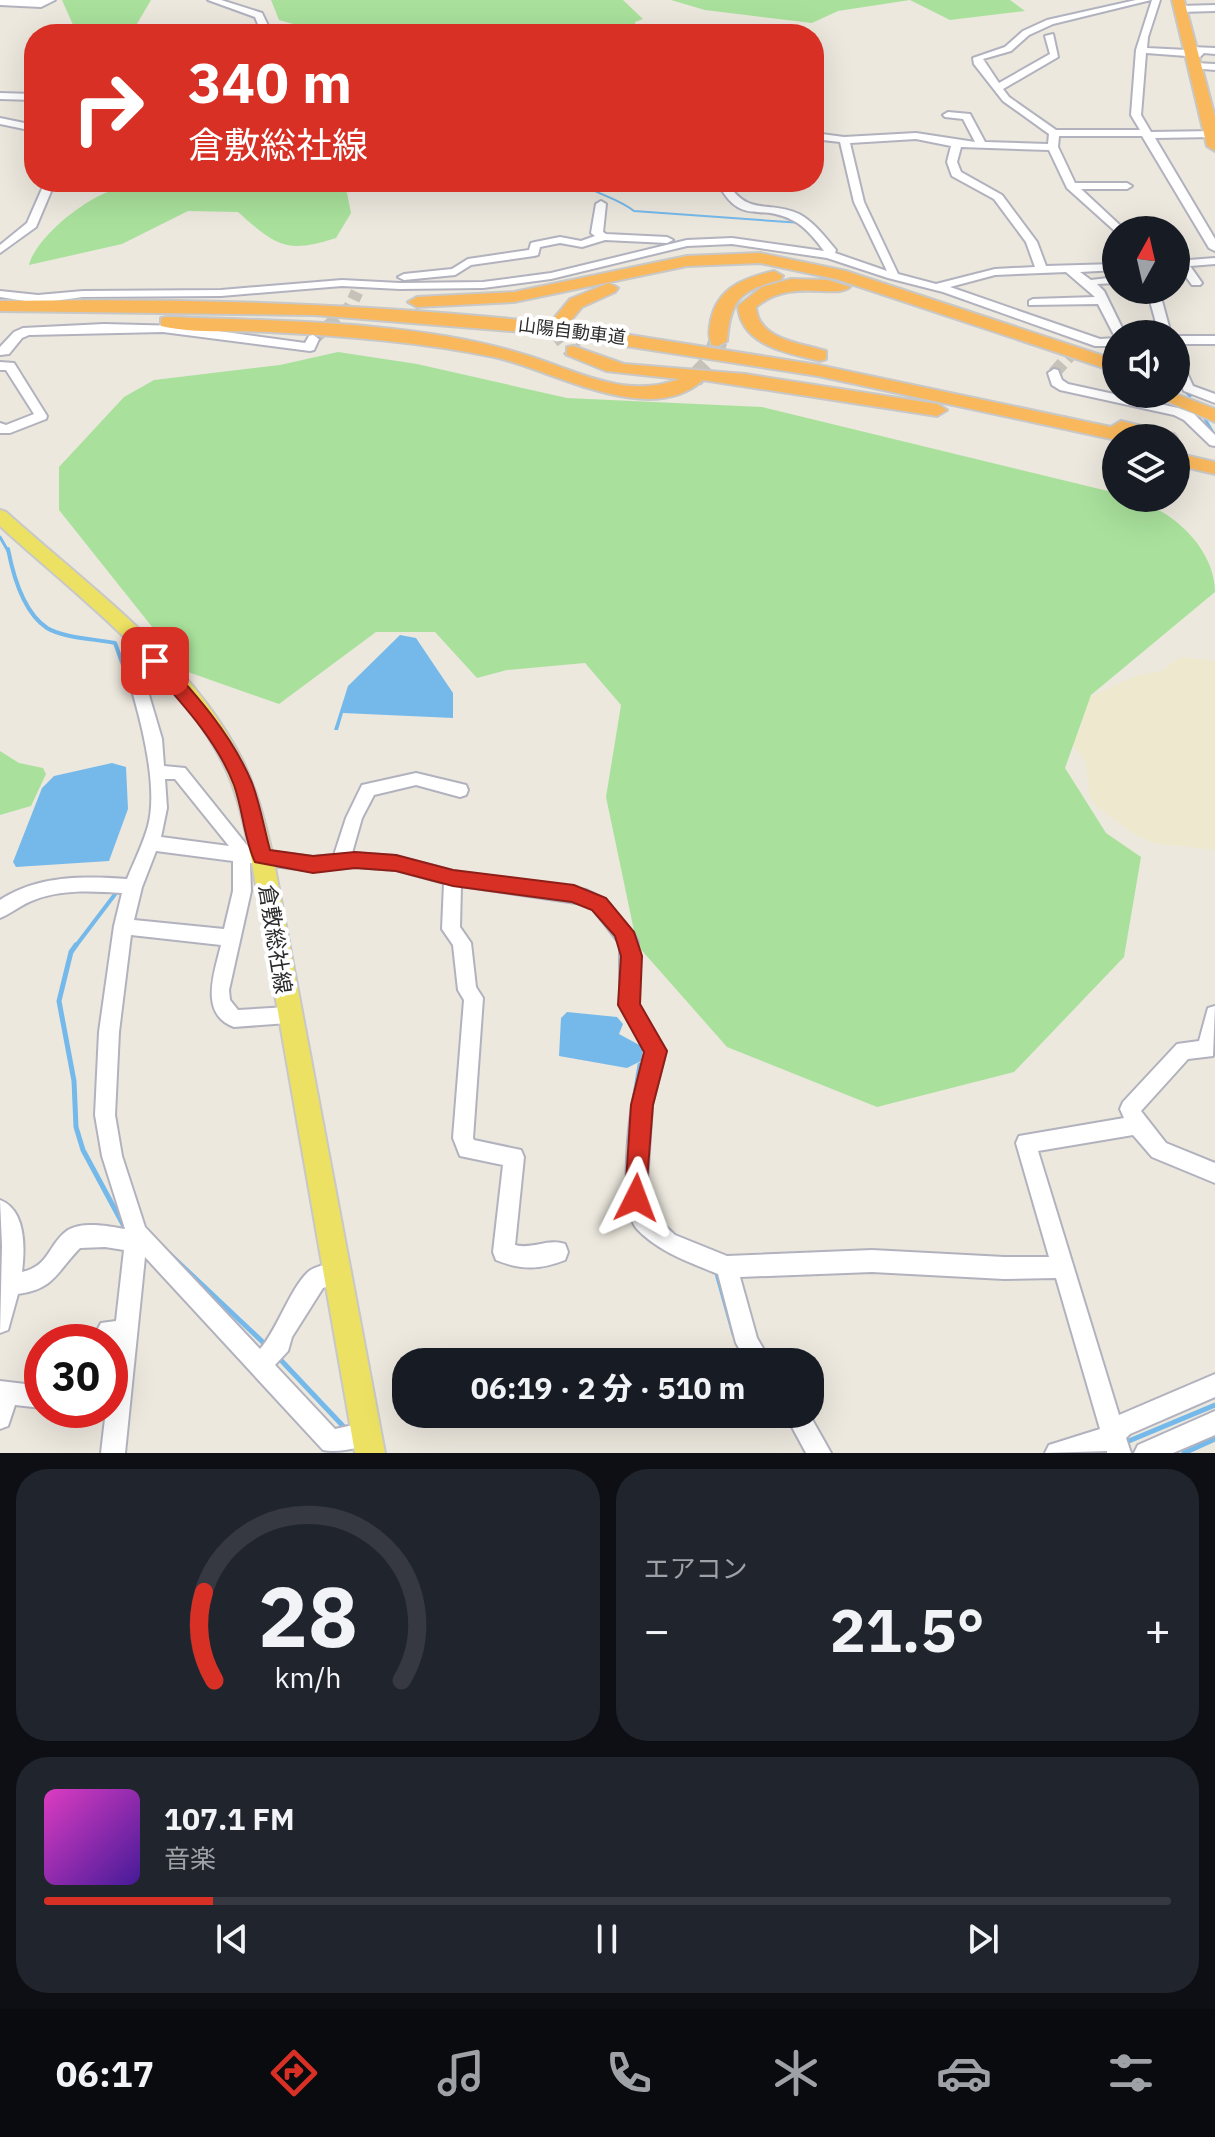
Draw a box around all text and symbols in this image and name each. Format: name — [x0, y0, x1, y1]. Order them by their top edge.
text: 340 m — [188, 46, 352, 118]
icon: right — [56, 56, 160, 160]
text: 倉敷総社線 — [188, 121, 368, 168]
north arrow — [1102, 216, 1190, 304]
map controls — [1102, 216, 1190, 512]
street label: 山陽自動車道 — [517, 313, 627, 349]
button: sound — [1102, 320, 1190, 408]
button: layers — [1102, 424, 1190, 512]
pin — [121, 627, 189, 695]
icon: arrive — [133, 639, 177, 683]
street label: 倉敷総社線 — [253, 882, 299, 996]
position arrow — [594, 1156, 678, 1240]
speed limit sign: 30 — [24, 1324, 128, 1428]
text: 06:19 · 2 分 · 510 m — [471, 1368, 745, 1407]
text: エアコン — [644, 1551, 748, 1585]
text: 28 — [258, 1562, 358, 1670]
text: 21.5° — [830, 1590, 985, 1669]
text: − — [644, 1601, 670, 1658]
text: + — [1145, 1601, 1171, 1658]
text: km/h — [274, 1659, 341, 1696]
text: 107.1 FM — [164, 1799, 295, 1838]
text: 音楽 — [164, 1841, 216, 1875]
icon: previous — [210, 1917, 254, 1961]
icon: pause — [585, 1917, 629, 1961]
icon: next — [961, 1917, 1005, 1961]
icon: directions — [266, 2045, 322, 2101]
icon: music — [433, 2045, 489, 2101]
icon: phone — [601, 2045, 657, 2101]
icon: climate — [768, 2045, 824, 2101]
icon: car — [936, 2045, 992, 2101]
icon: filters — [1103, 2045, 1159, 2101]
text: 06:17 — [56, 2050, 154, 2097]

